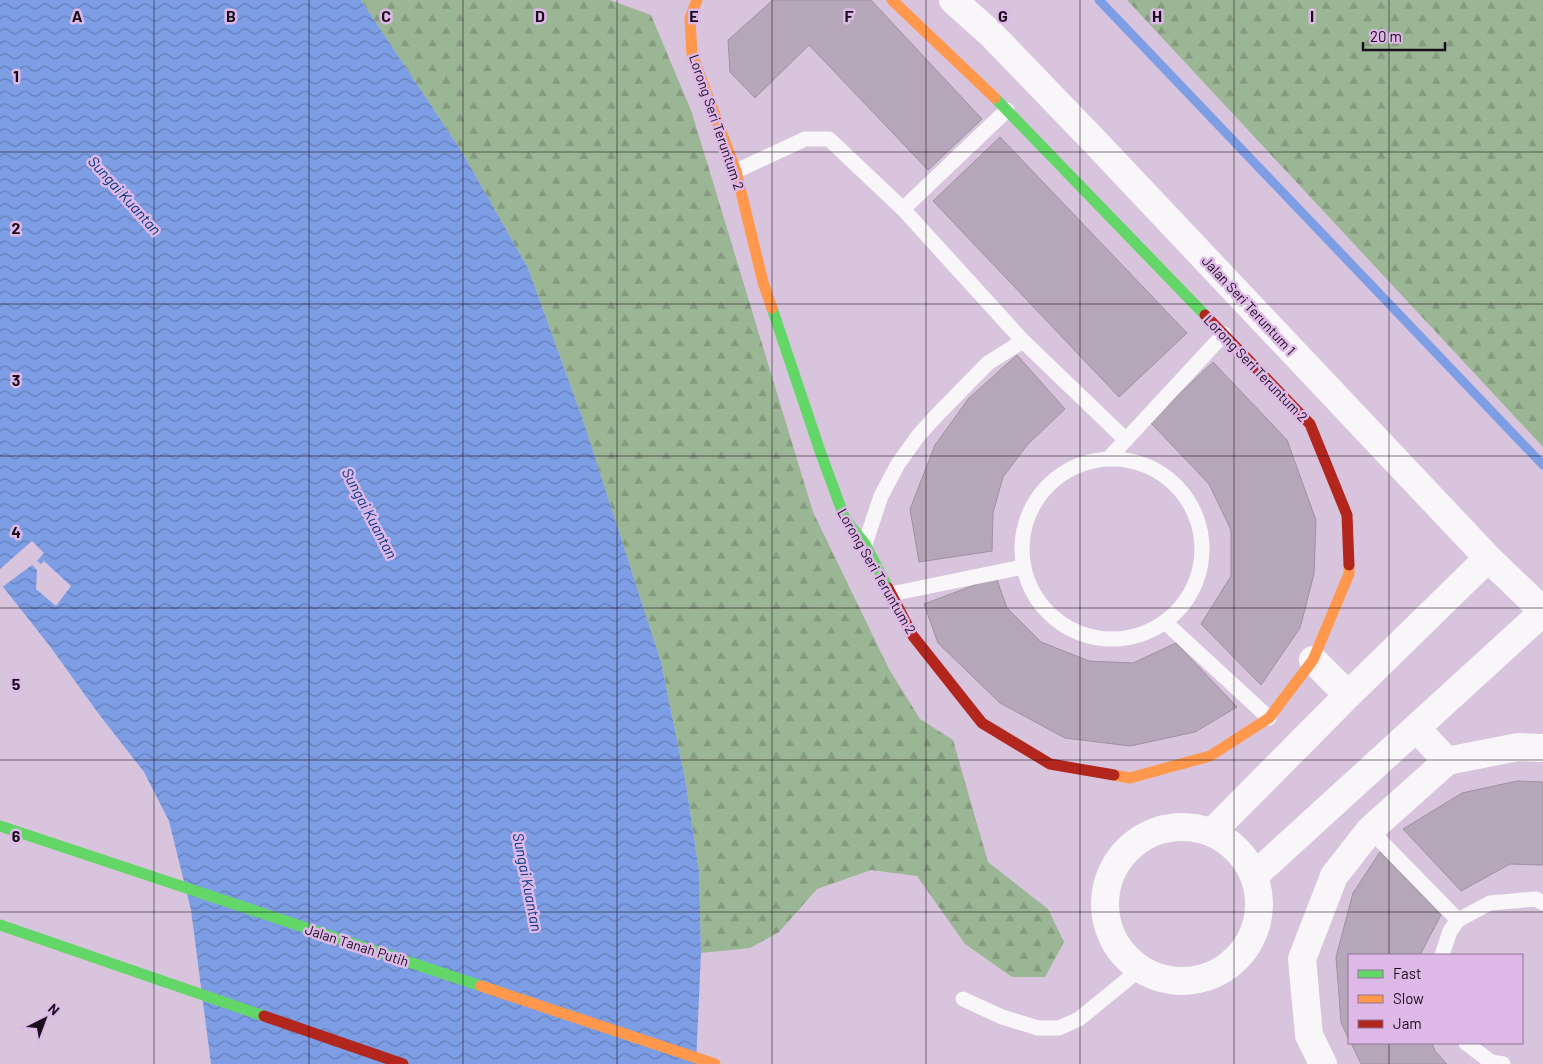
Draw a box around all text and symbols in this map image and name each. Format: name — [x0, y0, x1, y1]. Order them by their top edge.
text: A — [72, 6, 83, 25]
text: B — [226, 6, 236, 25]
text: C — [381, 6, 391, 25]
text: D — [535, 6, 545, 25]
text: E — [689, 6, 699, 25]
text: F — [845, 6, 854, 25]
text: G — [998, 6, 1008, 25]
text: H — [1152, 6, 1162, 25]
text: I — [1310, 6, 1314, 25]
scale bar — [1363, 20, 1446, 52]
text: 20 m — [1370, 27, 1402, 45]
street label: Lorong Seri Teruntum 2 — [686, 52, 748, 192]
text: 1 — [13, 66, 19, 85]
water label: Sungai Kuantan — [85, 152, 165, 238]
text: 2 — [12, 218, 21, 237]
street label: Jalan Seri Teruntum 1 — [1199, 252, 1299, 358]
street label: Lorong Seri Teruntum 2 — [1200, 311, 1312, 425]
text: 3 — [12, 370, 20, 389]
water label: Sungai Kuantan — [339, 465, 401, 561]
street label: Lorong Seri Teruntum 2 — [834, 505, 920, 637]
text: 4 — [11, 522, 21, 541]
text: 5 — [12, 674, 21, 693]
text: 6 — [12, 826, 21, 845]
water label: Sungai Kuantan — [510, 831, 546, 933]
street label: Jalan Tanah Putih — [303, 920, 411, 970]
legend — [1348, 954, 1523, 1044]
text: Fast — [1393, 964, 1421, 982]
text: Slow — [1393, 989, 1424, 1007]
north arrow — [20, 994, 70, 1044]
text: N — [45, 1000, 63, 1018]
text: Jam — [1393, 1014, 1422, 1032]

